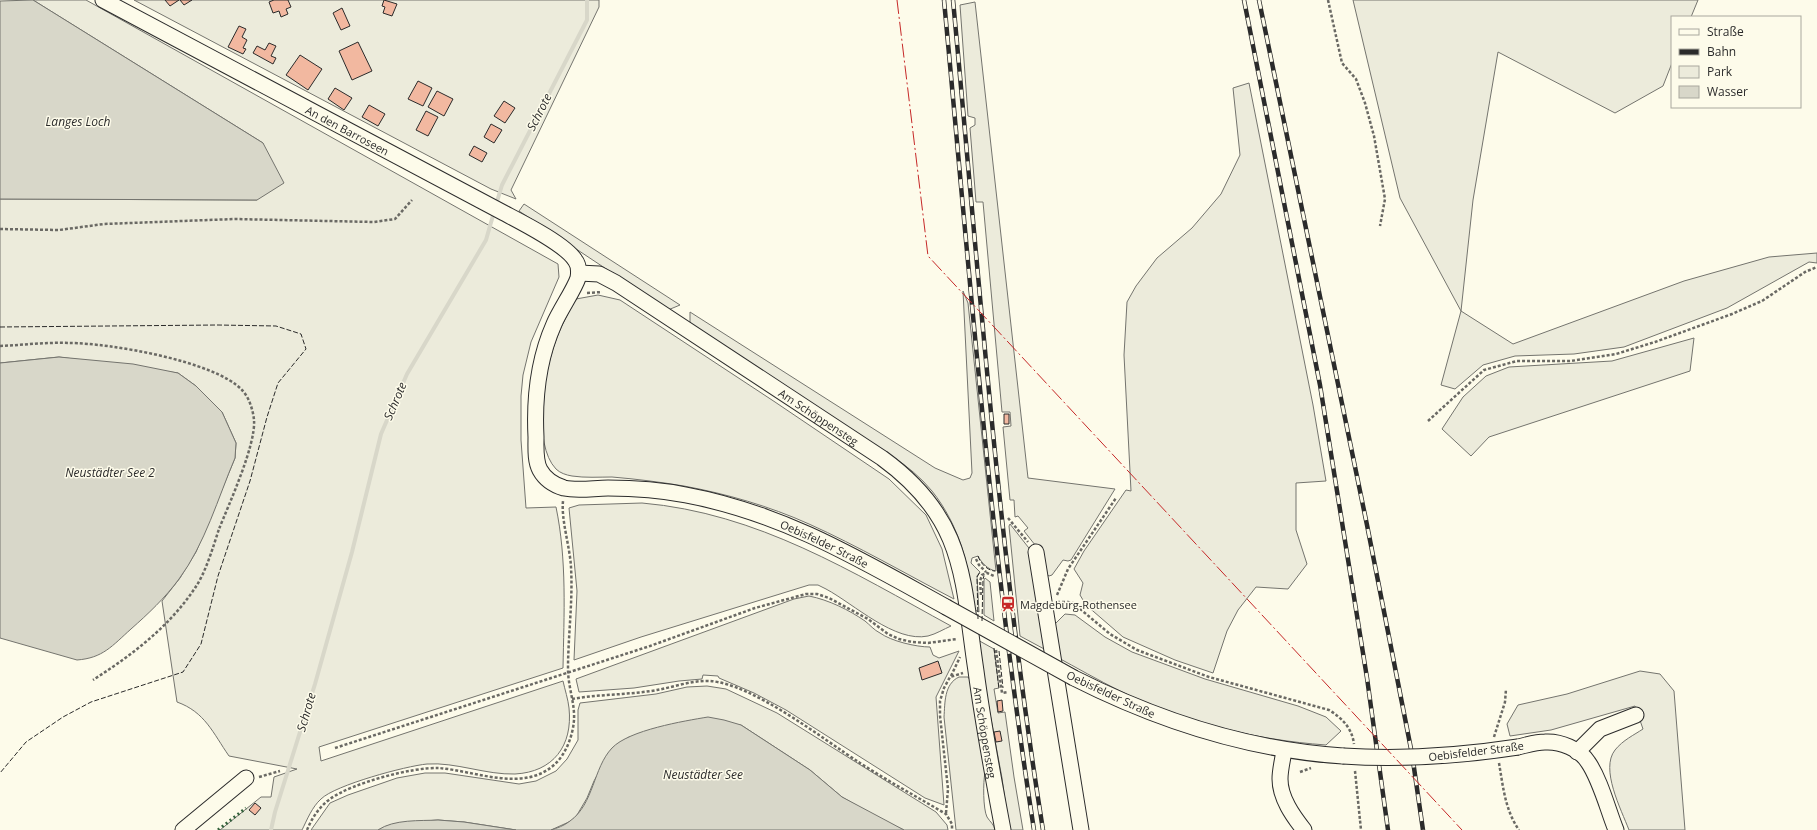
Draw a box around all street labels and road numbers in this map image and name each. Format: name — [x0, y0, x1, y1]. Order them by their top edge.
street label: An den Barroseen — [303, 102, 392, 158]
street label: Am Schöppensteg — [776, 385, 862, 448]
street label: Oebisfelder Straße — [778, 516, 871, 571]
street label: Oebisfelder Straße — [1064, 667, 1158, 721]
street label: Am Schöppensteg — [971, 686, 1001, 779]
street label: Oebisfelder Straße — [1427, 738, 1525, 764]

